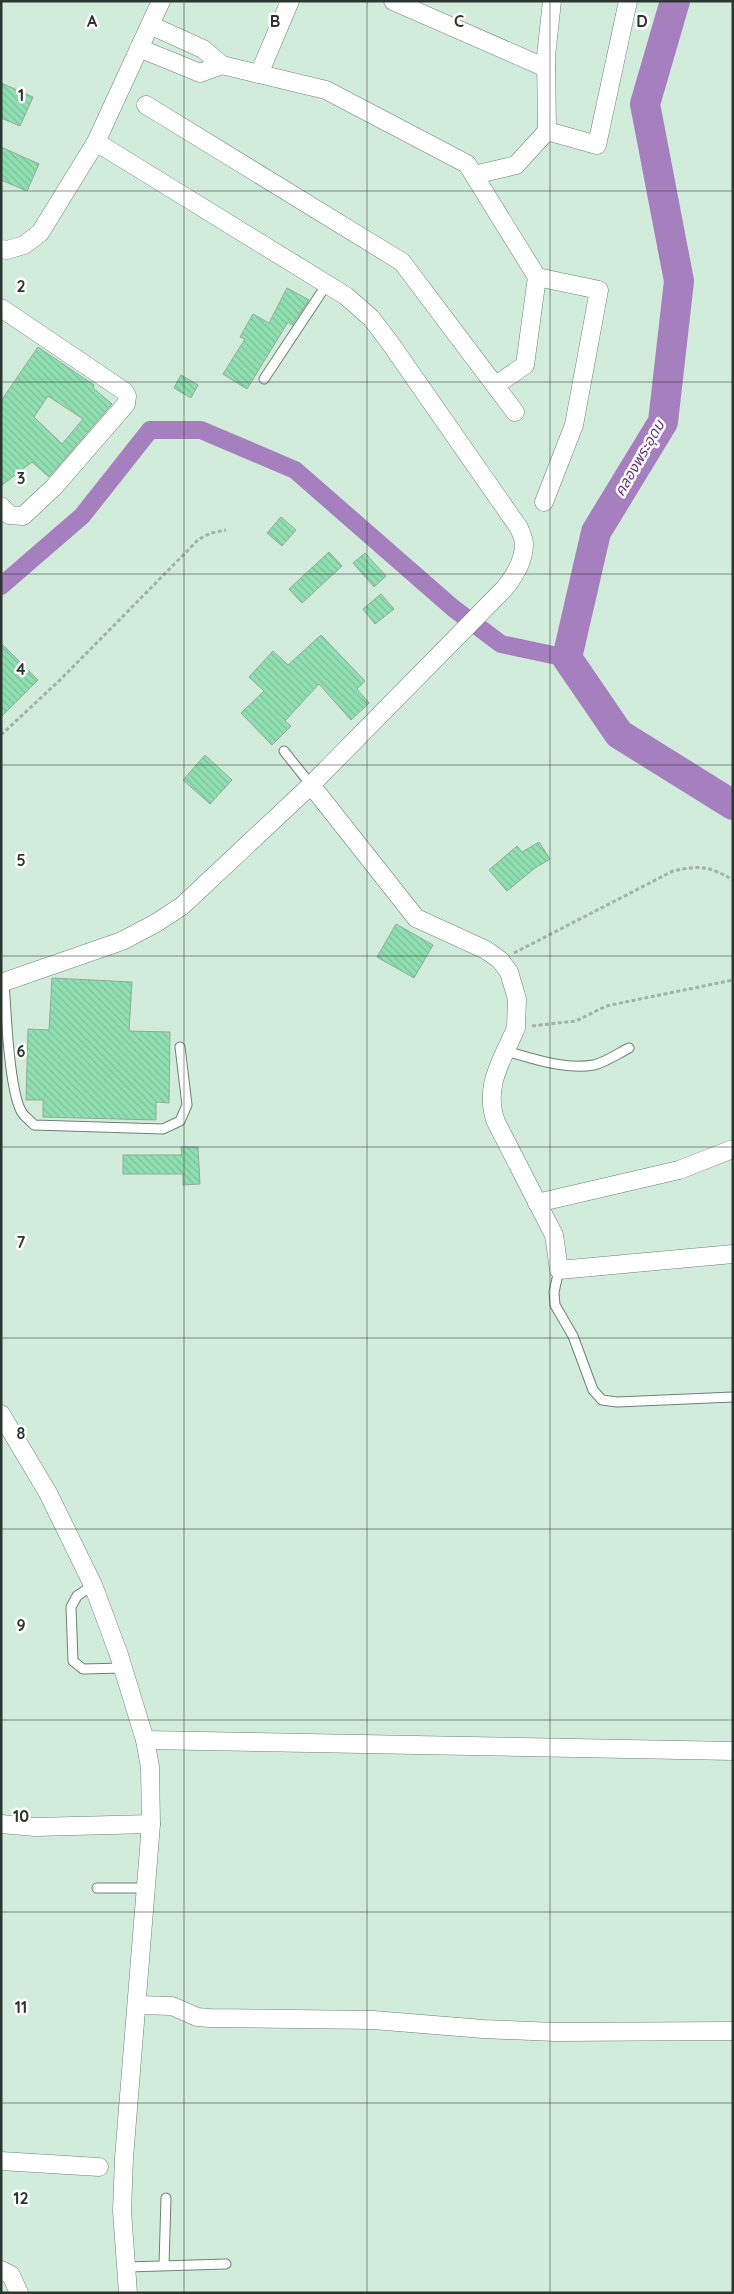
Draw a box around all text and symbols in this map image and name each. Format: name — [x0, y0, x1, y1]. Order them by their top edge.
text: A — [87, 11, 98, 31]
text: B — [270, 11, 280, 31]
text: C — [454, 11, 464, 31]
text: D — [636, 11, 648, 31]
text: 1 — [18, 85, 24, 105]
text: 2 — [16, 276, 26, 296]
water label: คลองพระอุดม — [610, 415, 669, 499]
text: 3 — [17, 468, 25, 488]
text: 4 — [16, 659, 26, 679]
text: 5 — [16, 850, 26, 870]
text: 6 — [17, 1041, 26, 1061]
text: 7 — [17, 1232, 26, 1252]
text: 8 — [17, 1423, 26, 1443]
text: 9 — [16, 1615, 26, 1635]
text: 10 — [13, 1806, 29, 1826]
text: 11 — [15, 1997, 27, 2017]
text: 12 — [13, 2188, 29, 2208]

